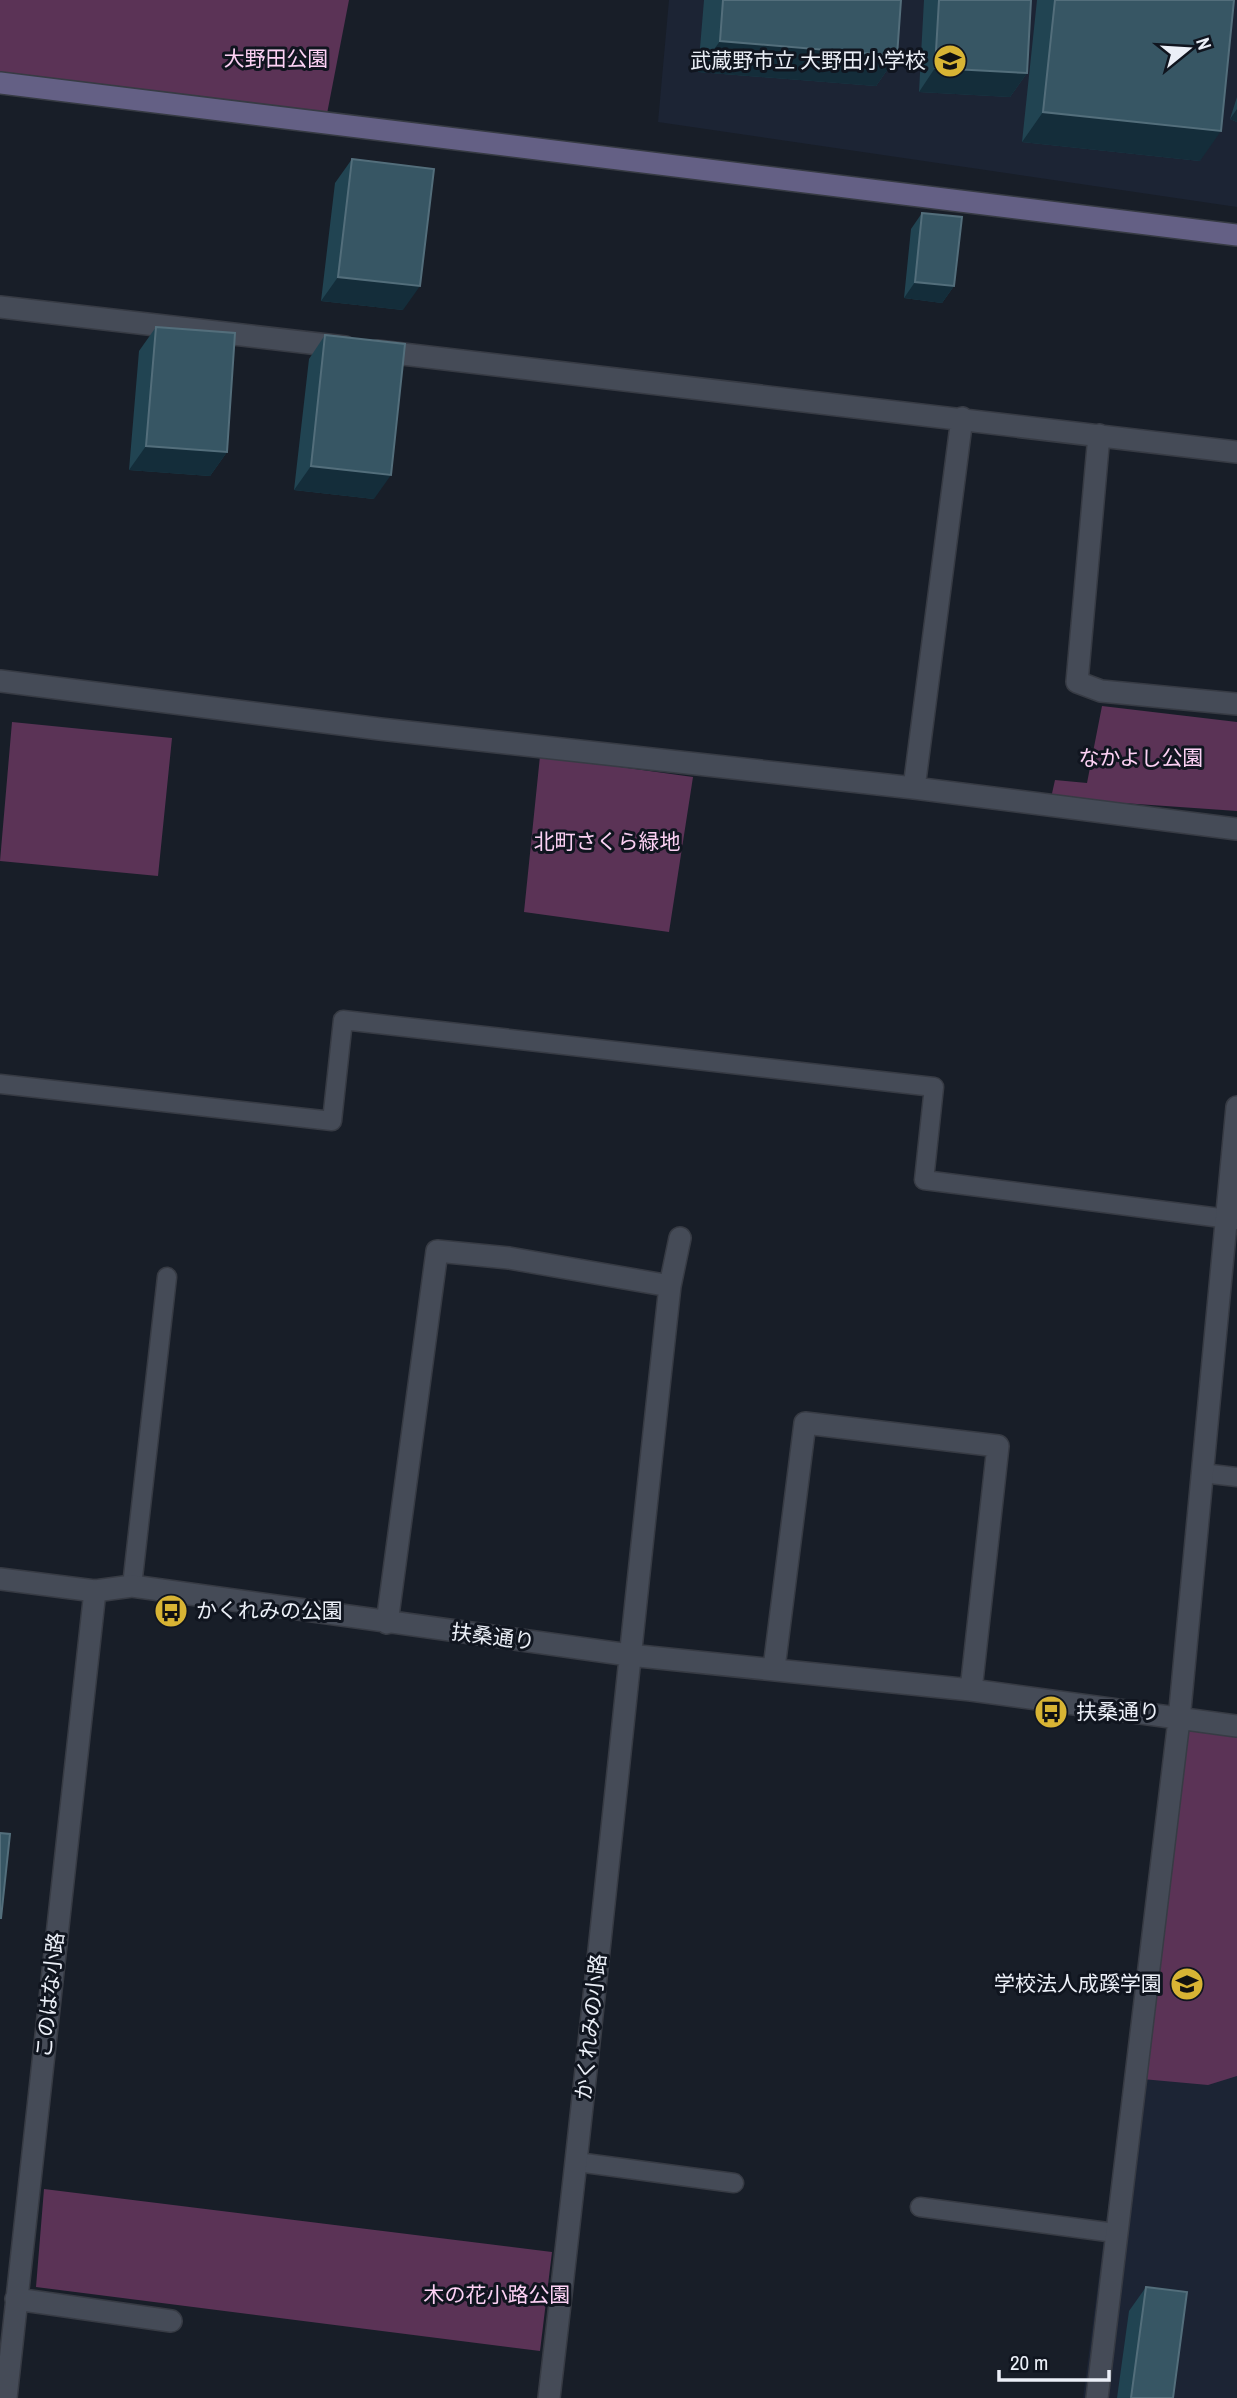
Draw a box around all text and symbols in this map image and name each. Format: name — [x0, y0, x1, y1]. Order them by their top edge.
north arrow — [1153, 14, 1223, 84]
text: N — [1190, 34, 1218, 53]
school or university icon: 武蔵野市立 大野田小学校 — [931, 42, 969, 80]
park label: 大野田公園 — [224, 44, 329, 73]
place label: 武蔵野市立 大野田小学校 — [690, 46, 926, 75]
park label: なかよし公園 — [1079, 743, 1203, 772]
park label: 北町さくら緑地 — [534, 827, 681, 856]
bus stop icon: かくれみの公園 — [152, 1592, 190, 1630]
place label: かくれみの公園 — [196, 1596, 343, 1625]
street label: 扶桑通り — [450, 1617, 537, 1656]
bus stop icon: 扶桑通り — [1032, 1693, 1070, 1731]
place label: 扶桑通り — [1076, 1697, 1160, 1726]
street label: このはな小路 — [28, 1931, 71, 2059]
street label: かくれみの小路 — [568, 1952, 613, 2102]
school or university icon: 学校法人成蹊学園 — [1168, 1965, 1206, 2003]
place label: 学校法人成蹊学園 — [994, 1969, 1162, 1998]
park label: 木の花小路公園 — [424, 2280, 571, 2309]
scale bar — [999, 2338, 1109, 2382]
text: 20 m — [1010, 2348, 1048, 2377]

